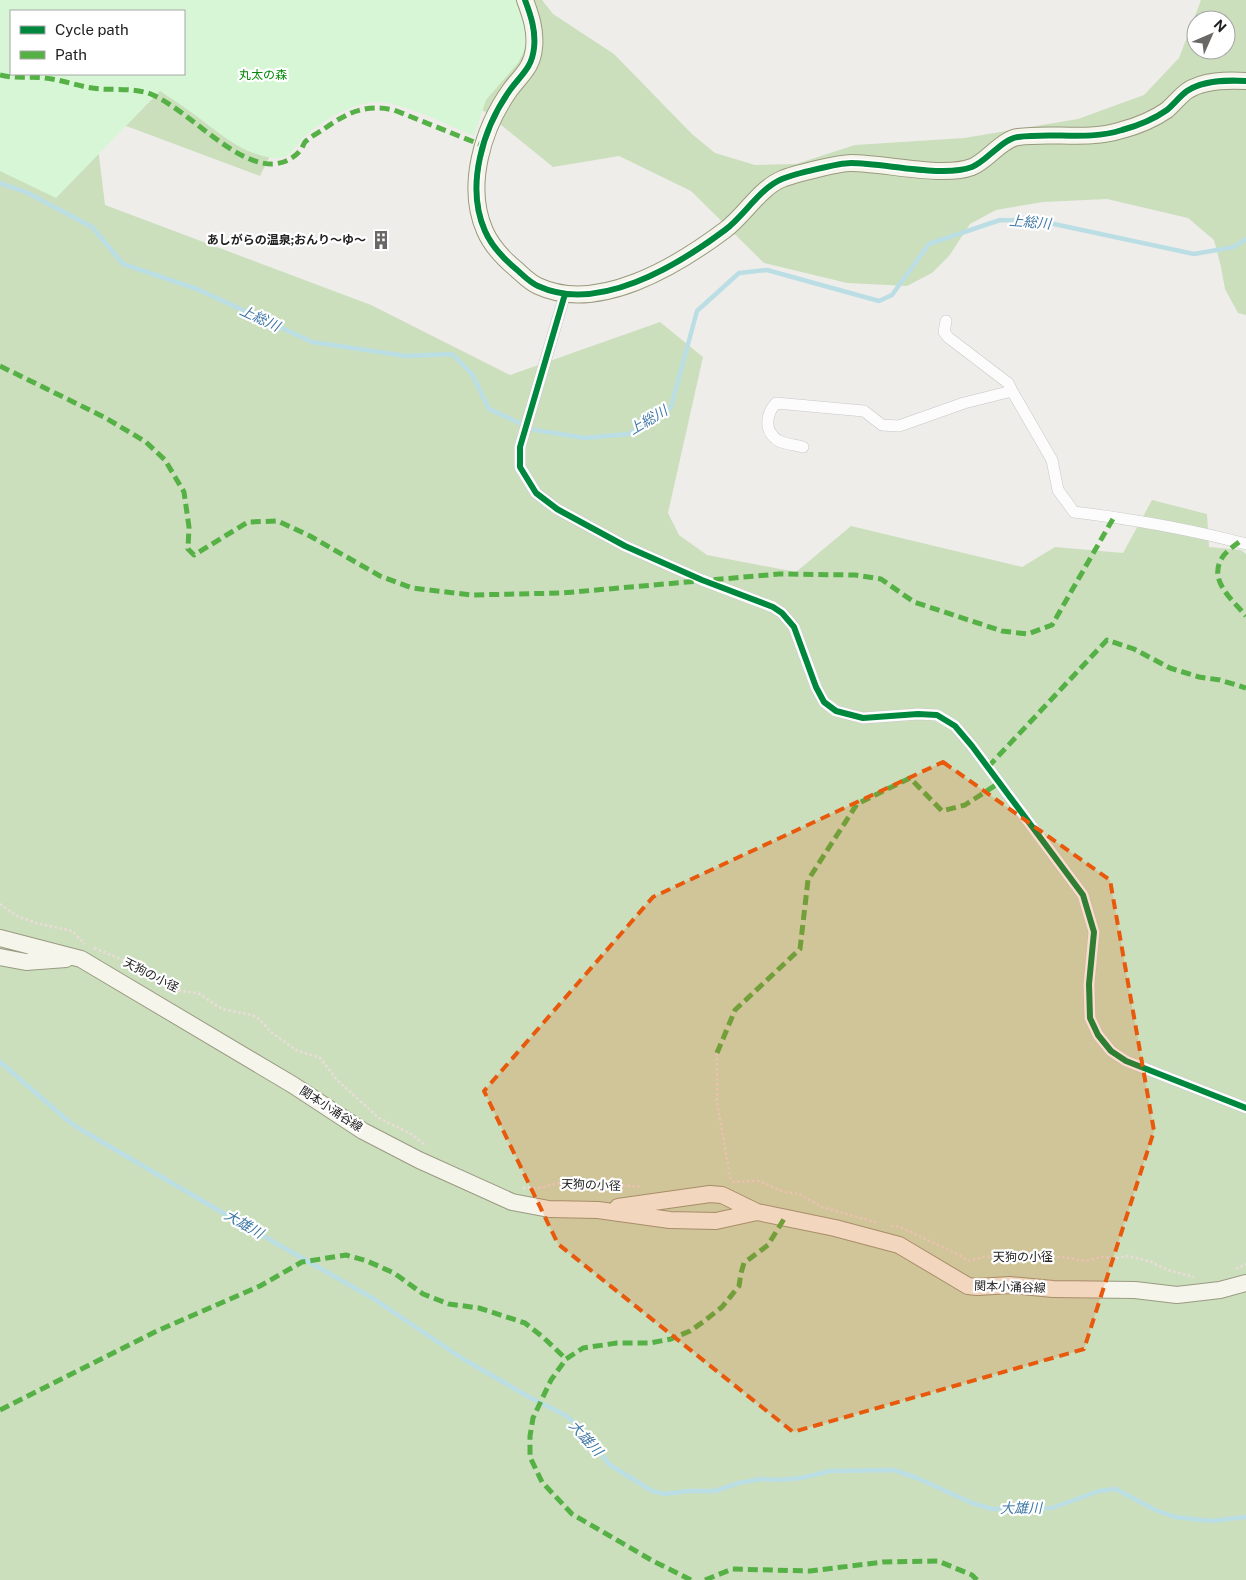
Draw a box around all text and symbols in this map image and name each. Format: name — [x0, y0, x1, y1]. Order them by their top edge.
legend — [10, 10, 185, 75]
north arrow — [1186, 10, 1236, 60]
text: N — [1211, 16, 1230, 35]
text: Cycle path — [55, 21, 129, 38]
text: Path — [55, 46, 87, 63]
park label: 丸太の森 — [239, 68, 287, 82]
water label: 上総川 — [1008, 212, 1054, 232]
building icon: あしがらの温泉;おんり〜ゆ〜 — [370, 229, 392, 251]
place label: あしがらの温泉;おんり〜ゆ〜 — [207, 233, 366, 247]
water label: 上総川 — [238, 302, 284, 335]
water label: 上総川 — [626, 401, 672, 438]
street label: 天狗の小径 — [121, 955, 181, 995]
street label: 関本小涌谷線 — [297, 1084, 365, 1134]
street label: 天狗の小径 — [561, 1177, 621, 1193]
water label: 大雄川 — [222, 1207, 268, 1242]
street label: 天狗の小径 — [993, 1250, 1053, 1264]
street label: 関本小涌谷線 — [974, 1279, 1046, 1295]
water label: 大雄川 — [566, 1417, 607, 1460]
water label: 大雄川 — [1000, 1500, 1044, 1516]

